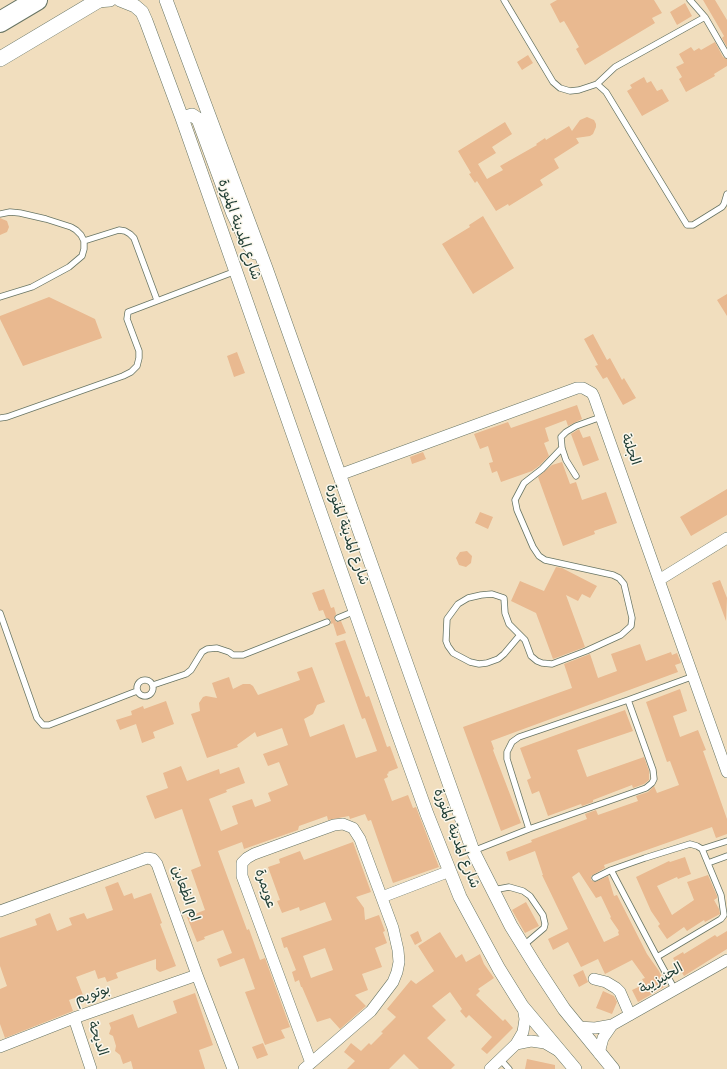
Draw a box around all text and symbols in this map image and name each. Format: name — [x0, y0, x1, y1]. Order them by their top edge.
street label: شارع المدينة المنورة — [213, 177, 263, 283]
street label: الجلتة — [616, 432, 642, 468]
street label: شارع المدينة المنورة — [321, 482, 371, 588]
street label: شارع المدينة المنورة — [428, 787, 482, 891]
street label: ام الظعاين — [166, 864, 202, 924]
street label: عويمرة — [250, 867, 278, 911]
street label: الحنيزيبة — [637, 961, 687, 999]
street label: بوتويم — [73, 982, 113, 1010]
street label: الديحة — [82, 1019, 110, 1059]

